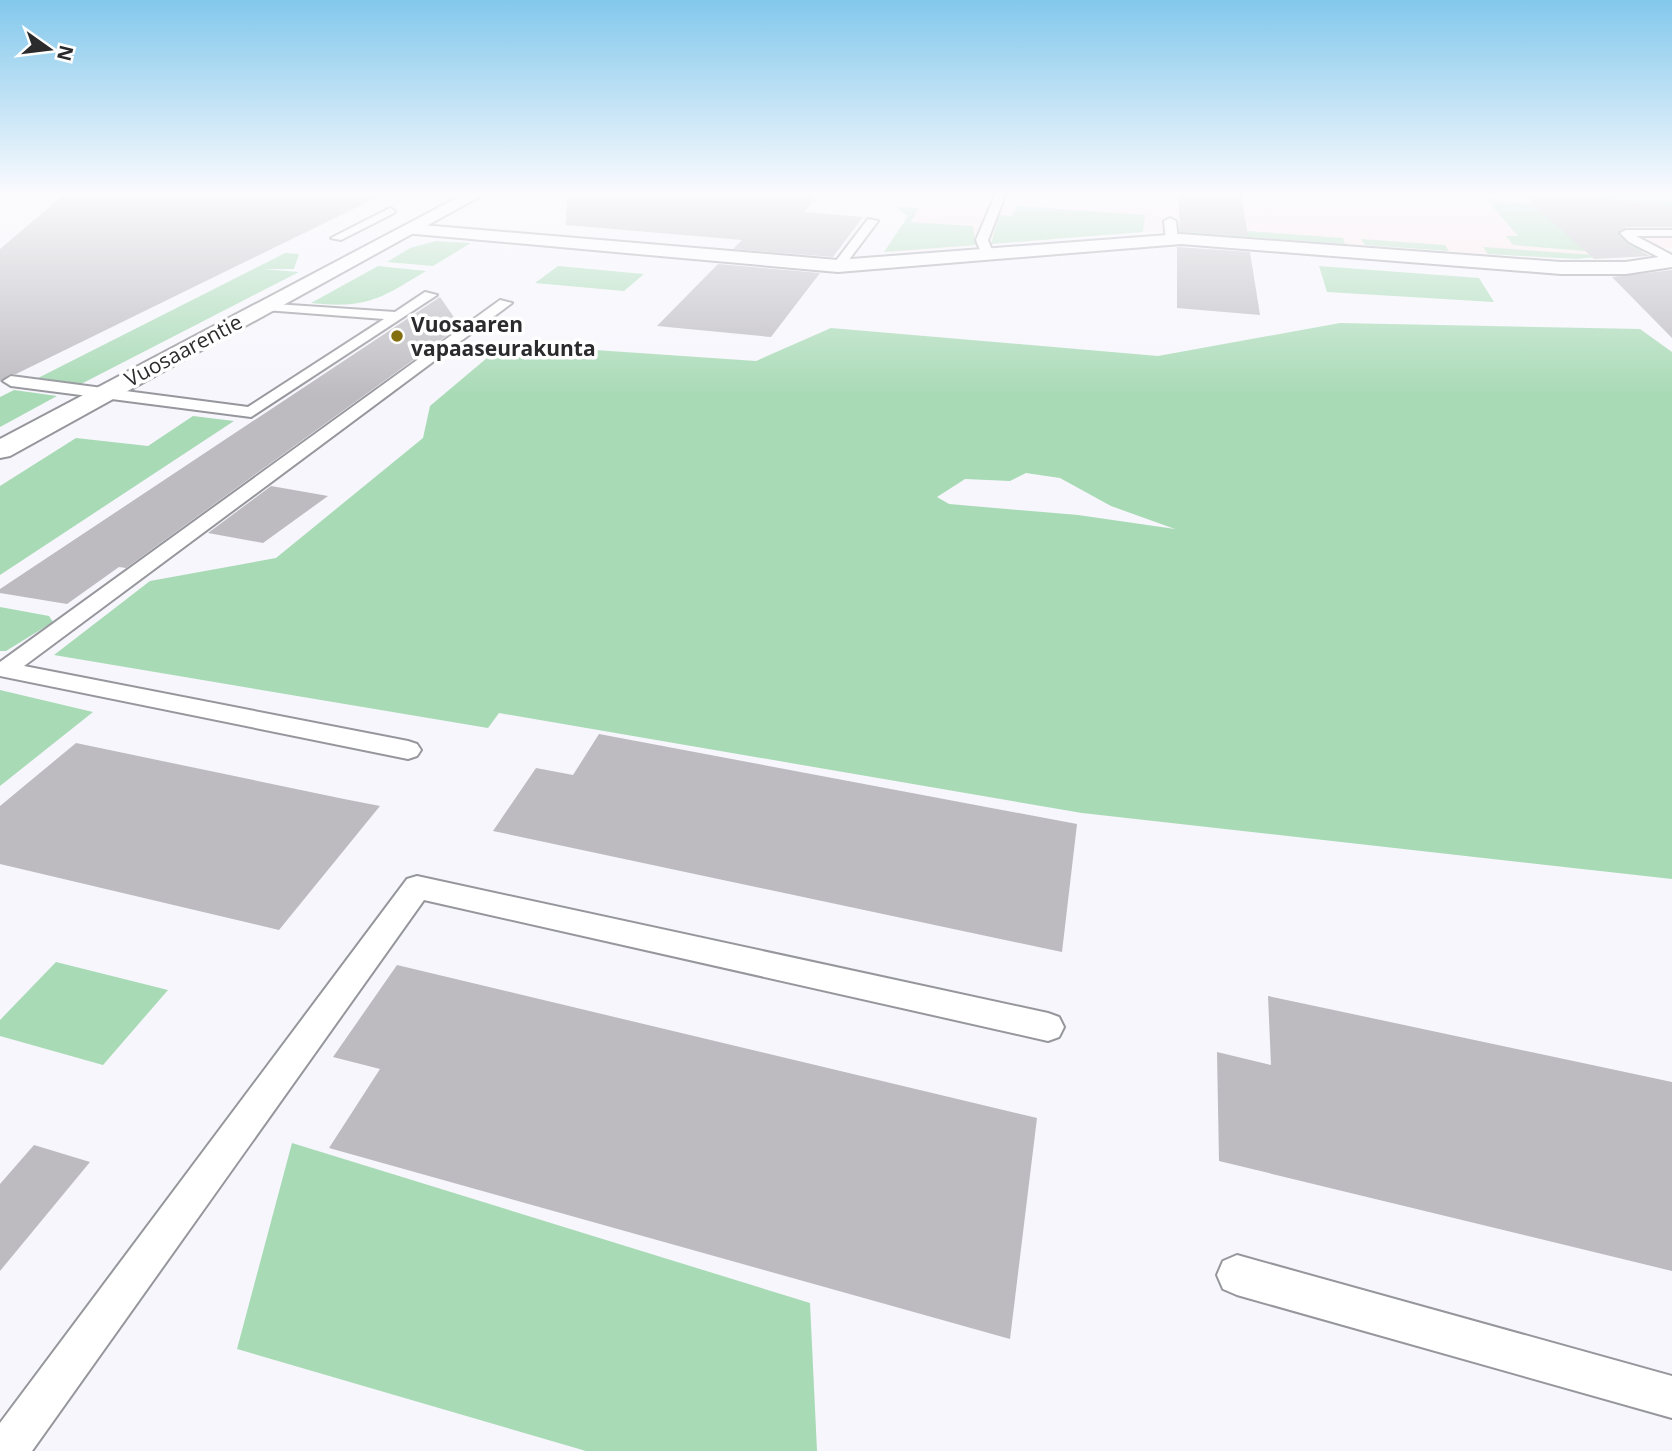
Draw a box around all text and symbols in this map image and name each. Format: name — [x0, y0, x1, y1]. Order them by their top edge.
north arrow — [14, 14, 84, 84]
text: N — [51, 42, 80, 64]
street label: Vuosaarentie — [119, 307, 247, 393]
place label: Vuosaaren vapaaseurakunta — [411, 310, 596, 362]
marker: Vuosaaren vapaaseurakunta — [389, 328, 405, 344]

